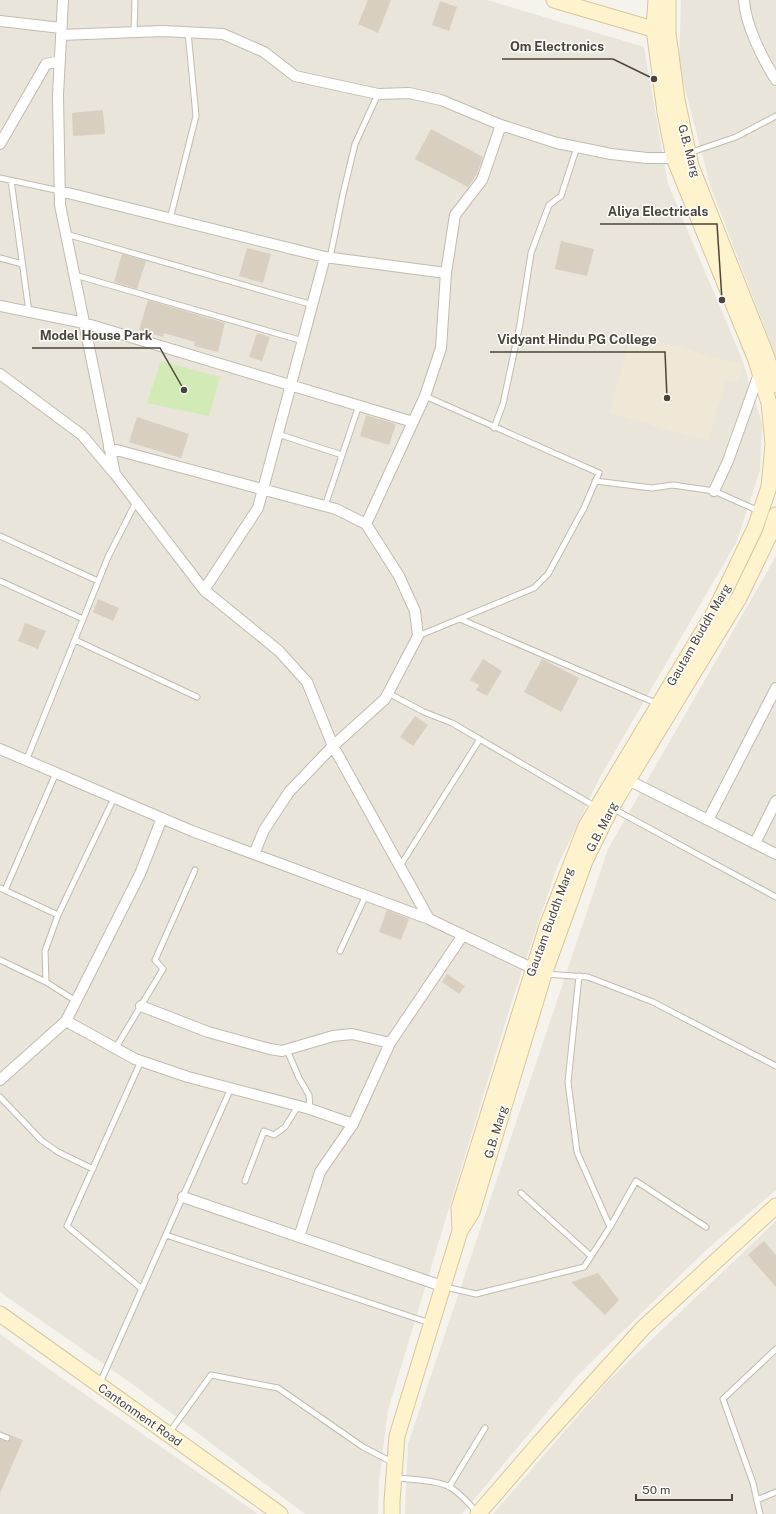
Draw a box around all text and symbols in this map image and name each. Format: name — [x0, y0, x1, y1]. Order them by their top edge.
callout: Om Electronics — [502, 34, 613, 59]
text: Om Electronics — [510, 39, 604, 54]
street label: G.B. Marg — [675, 123, 703, 179]
callout: Aliya Electricals — [600, 199, 717, 224]
text: Aliya Electricals — [608, 204, 708, 219]
callout: Model House Park — [32, 323, 160, 348]
callout: Vidyant Hindu PG College — [490, 327, 665, 352]
text: Model House Park — [40, 328, 153, 343]
text: Vidyant Hindu PG College — [497, 332, 657, 347]
street label: Gautam Buddh Marg — [664, 582, 734, 688]
street label: G.B. Marg — [583, 800, 621, 854]
street label: Gautam Buddh Marg — [524, 865, 576, 979]
street label: G.B. Marg — [481, 1104, 511, 1160]
street label: Cantonment Road — [95, 1381, 185, 1449]
scale bar — [636, 1476, 732, 1502]
text: 50 m — [642, 1483, 670, 1497]

